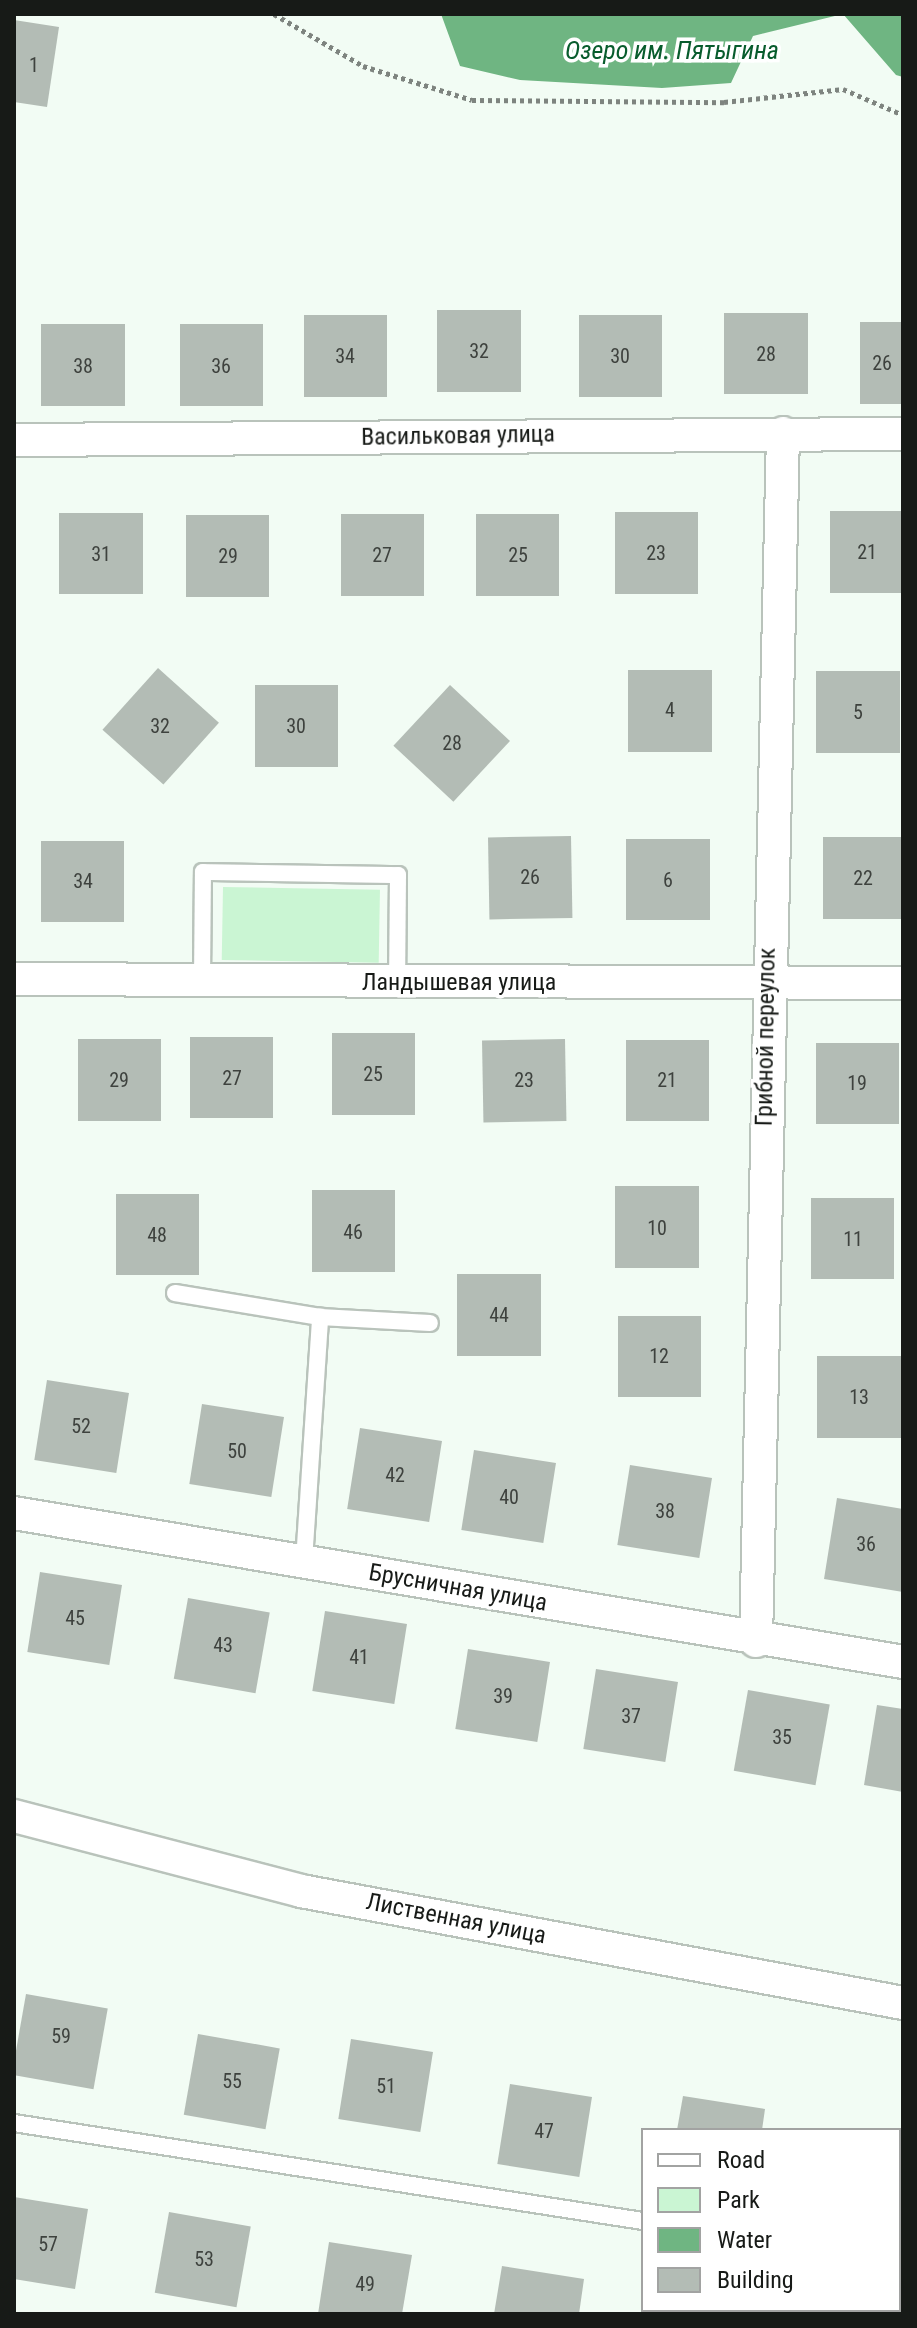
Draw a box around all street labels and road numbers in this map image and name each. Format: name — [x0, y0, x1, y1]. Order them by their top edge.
street label: Васильковая улица — [361, 420, 555, 452]
street label: Грибной переулок — [750, 947, 782, 1127]
street label: Ландышевая улица — [362, 969, 556, 997]
street label: Брусничная улица — [367, 1558, 549, 1618]
street label: Лиственная улица — [364, 1887, 548, 1951]

